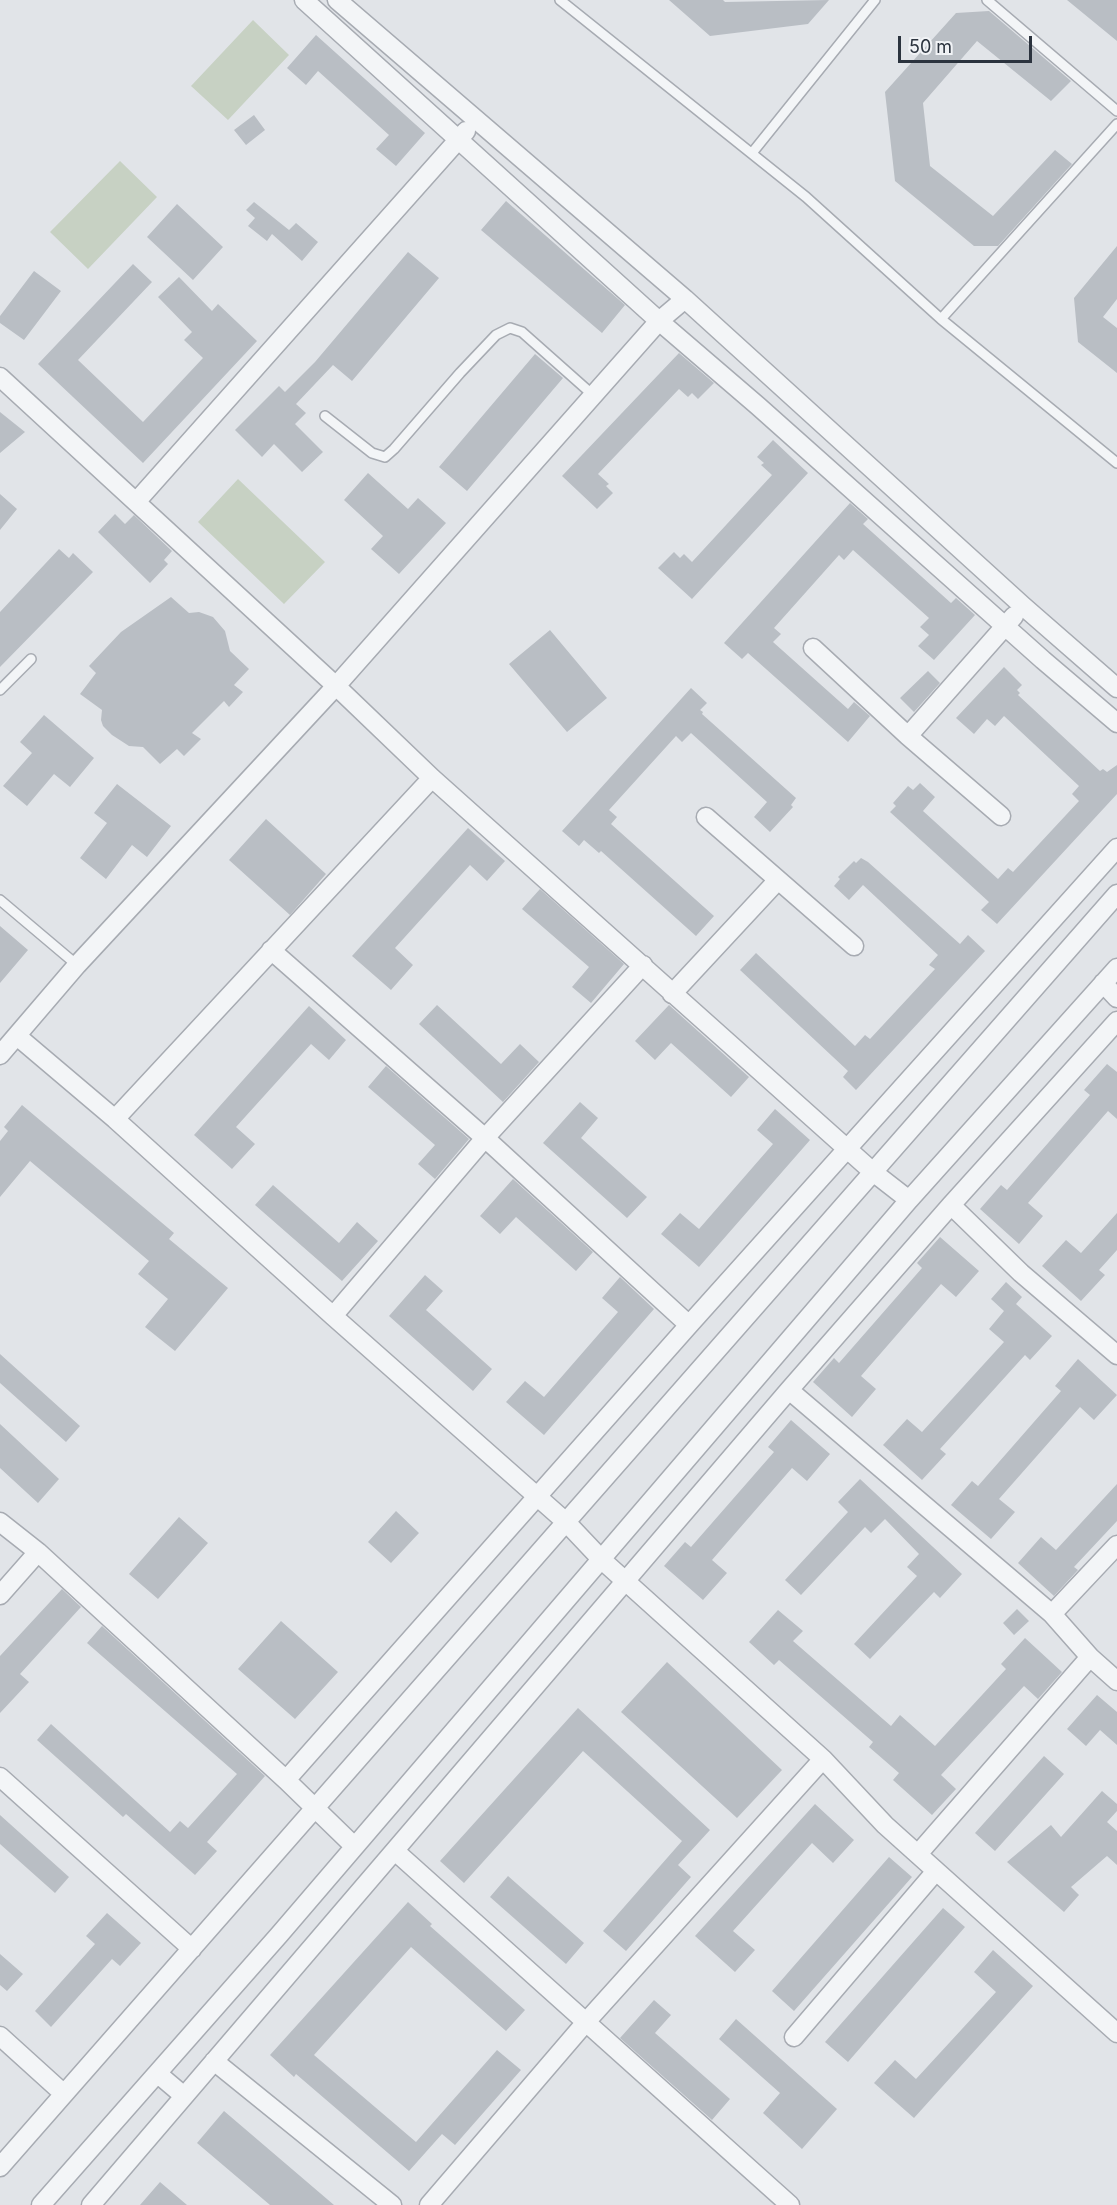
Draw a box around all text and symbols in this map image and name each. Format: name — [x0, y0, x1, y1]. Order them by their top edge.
scale bar — [901, 24, 1034, 62]
text: 50 m — [909, 36, 952, 57]

